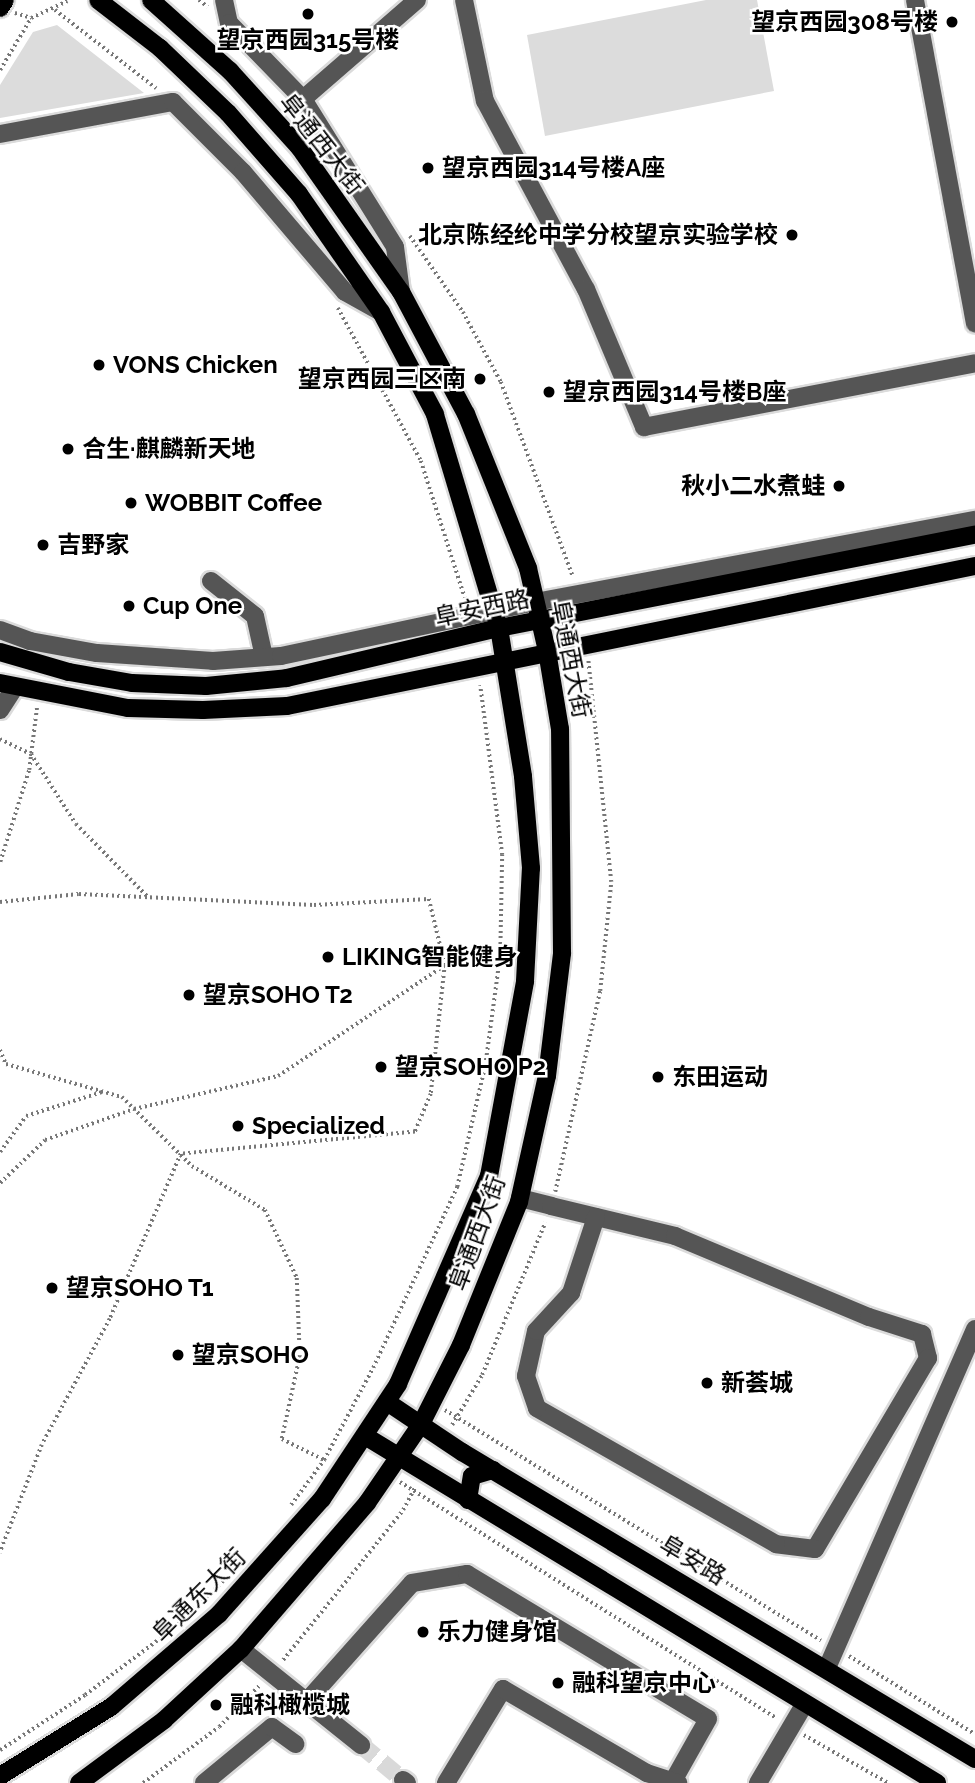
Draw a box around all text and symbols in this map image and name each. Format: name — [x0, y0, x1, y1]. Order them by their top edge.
marker: 望京西园315号楼 — [300, 6, 316, 22]
place label: 望京西园308号楼 — [751, 8, 938, 36]
marker: 望京西园308号楼 — [944, 14, 960, 30]
place label: 望京西园315号楼 — [217, 26, 399, 54]
street label: 阜通西大街 — [274, 88, 370, 200]
place label: 望京西园314号楼A座 — [442, 154, 665, 182]
marker: 望京西园314号楼A座 — [420, 160, 436, 176]
place label: 北京陈经纶中学分校望京实验学校 — [418, 221, 778, 249]
marker: 北京陈经纶中学分校望京实验学校 — [784, 227, 800, 243]
place label: VONS Chicken — [113, 351, 278, 379]
marker: VONS Chicken — [91, 357, 107, 373]
place label: 望京西园三区南 — [298, 365, 466, 393]
marker: 望京西园三区南 — [472, 371, 488, 387]
place label: 望京西园314号楼B座 — [563, 378, 786, 406]
marker: 望京西园314号楼B座 — [541, 384, 557, 400]
place label: 合生·麒麟新天地 — [82, 435, 255, 463]
marker: 合生·麒麟新天地 — [60, 441, 76, 457]
place label: 秋小二水煮蛙 — [681, 472, 825, 500]
marker: 秋小二水煮蛙 — [831, 478, 847, 494]
place label: WOBBIT Coffee — [145, 489, 323, 517]
marker: WOBBIT Coffee — [123, 495, 139, 511]
place label: 吉野家 — [57, 531, 129, 559]
marker: 吉野家 — [35, 537, 51, 553]
street label: 阜安西路 — [432, 584, 532, 632]
place label: Cup One — [143, 592, 242, 620]
street label: 阜通西大街 — [545, 597, 597, 721]
marker: Cup One — [121, 598, 137, 614]
place label: LIKING智能健身 — [342, 943, 518, 971]
marker: LIKING智能健身 — [320, 949, 336, 965]
place label: 望京SOHO T2 — [203, 981, 353, 1009]
marker: 望京SOHO T2 — [181, 987, 197, 1003]
place label: 望京SOHO P2 — [395, 1053, 546, 1081]
marker: 望京SOHO P2 — [373, 1059, 389, 1075]
place label: 东田运动 — [672, 1063, 768, 1091]
marker: 东田运动 — [650, 1069, 666, 1085]
place label: Specialized — [252, 1112, 385, 1140]
marker: Specialized — [230, 1118, 246, 1134]
street label: 阜通西大街 — [443, 1172, 511, 1294]
place label: 望京SOHO T1 — [66, 1274, 214, 1302]
marker: 望京SOHO T1 — [44, 1280, 60, 1296]
place label: 望京SOHO — [192, 1341, 309, 1369]
marker: 望京SOHO — [170, 1347, 186, 1363]
place label: 新荟城 — [721, 1369, 793, 1397]
marker: 新荟城 — [699, 1375, 715, 1391]
street label: 阜安路 — [655, 1529, 731, 1591]
street label: 阜通东大街 — [146, 1542, 252, 1648]
place label: 乐力健身馆 — [437, 1618, 557, 1646]
marker: 乐力健身馆 — [415, 1624, 431, 1640]
place label: 融科望京中心 — [572, 1669, 716, 1697]
marker: 融科望京中心 — [550, 1675, 566, 1691]
place label: 融科橄榄城 — [230, 1691, 350, 1719]
marker: 融科橄榄城 — [208, 1697, 224, 1713]

